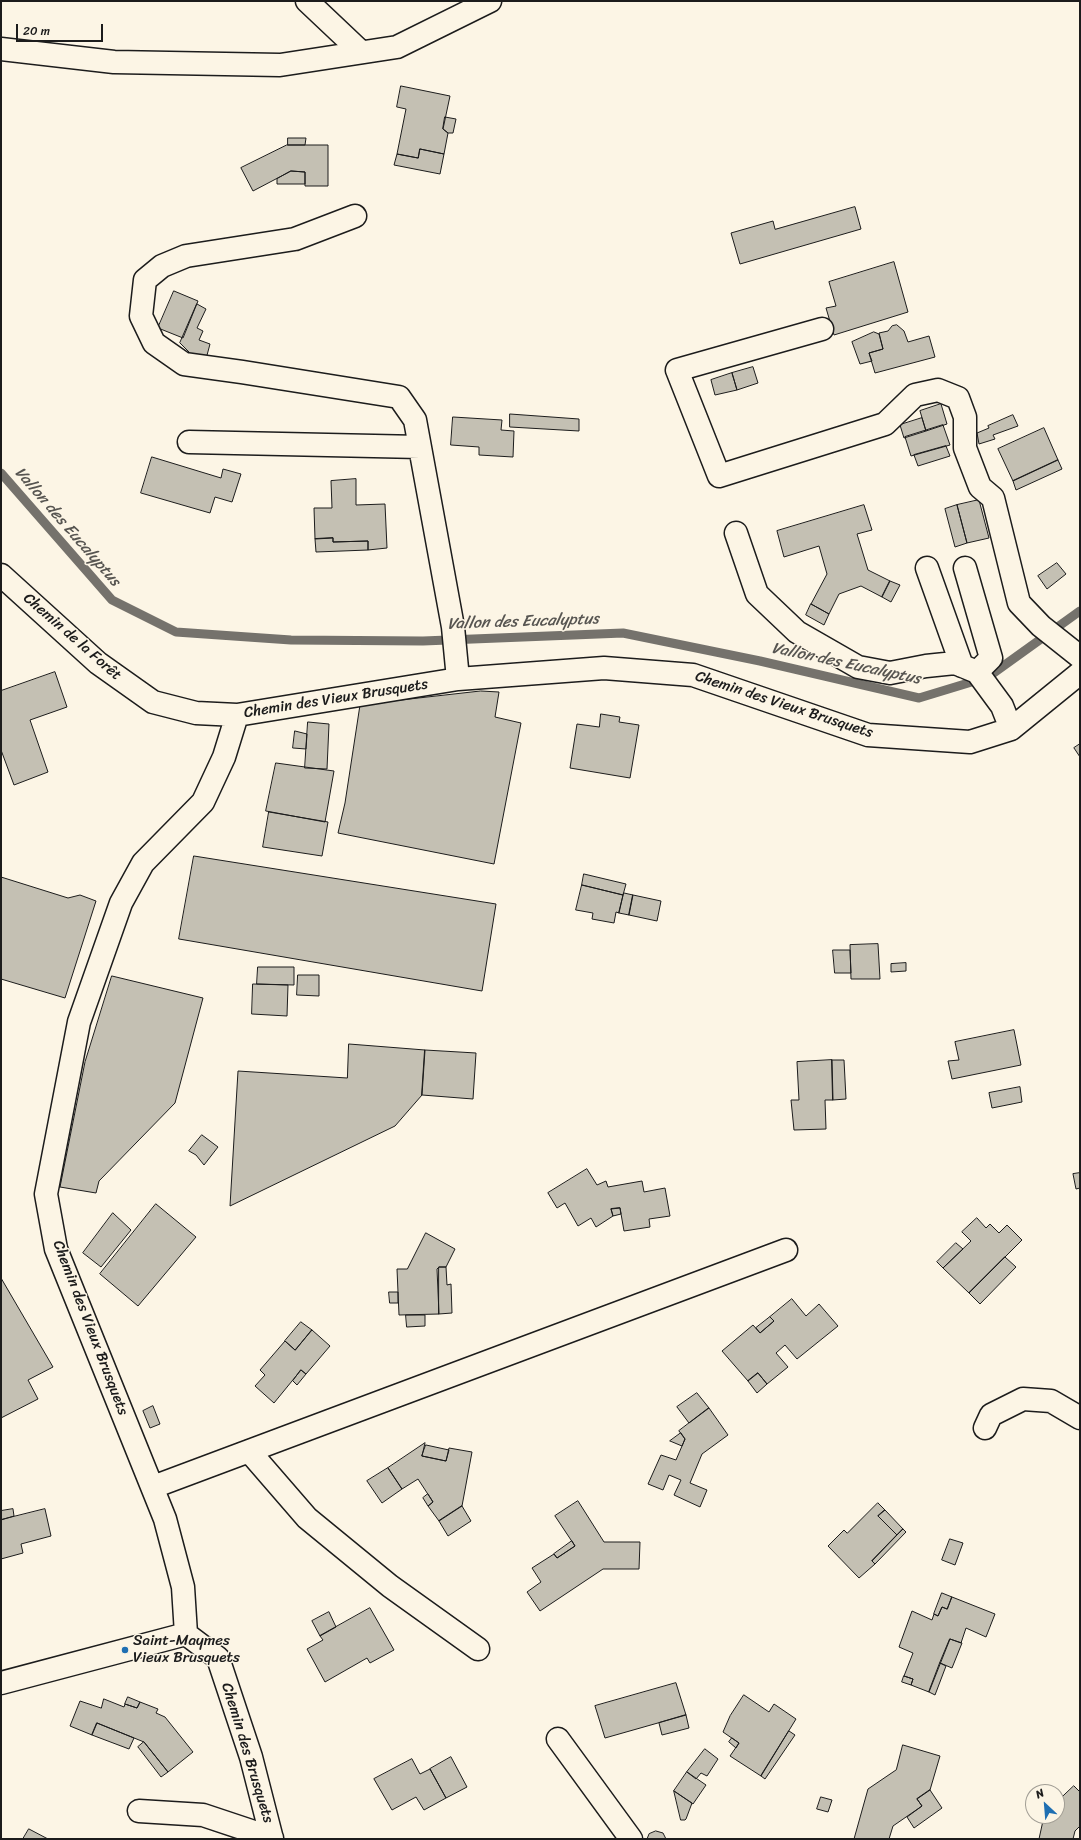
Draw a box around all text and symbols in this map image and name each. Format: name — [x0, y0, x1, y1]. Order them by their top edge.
scale bar — [18, 16, 105, 42]
text: 20 m — [23, 20, 50, 42]
water label: Vallon des Eucalyptus — [10, 464, 124, 590]
street label: Chemin de la Forêt — [19, 590, 125, 684]
water label: Vallon des Eucalyptus — [447, 610, 599, 634]
water label: Vallon des Eucalyptus — [770, 639, 922, 689]
street label: Chemin des Vieux Brusquets — [693, 668, 875, 742]
street label: Chemin des Vieux Brusquets — [243, 676, 429, 722]
street label: Chemin des Vieux Brusquets — [48, 1238, 132, 1418]
place label: Saint-Maymes Vieux Brusquets — [133, 1632, 240, 1667]
marker: Saint-Maymes Vieux Brusquets — [120, 1645, 130, 1655]
street label: Chemin des Brusquets — [217, 1681, 277, 1825]
text: N — [1032, 1783, 1048, 1804]
north arrow — [1025, 1784, 1065, 1824]

